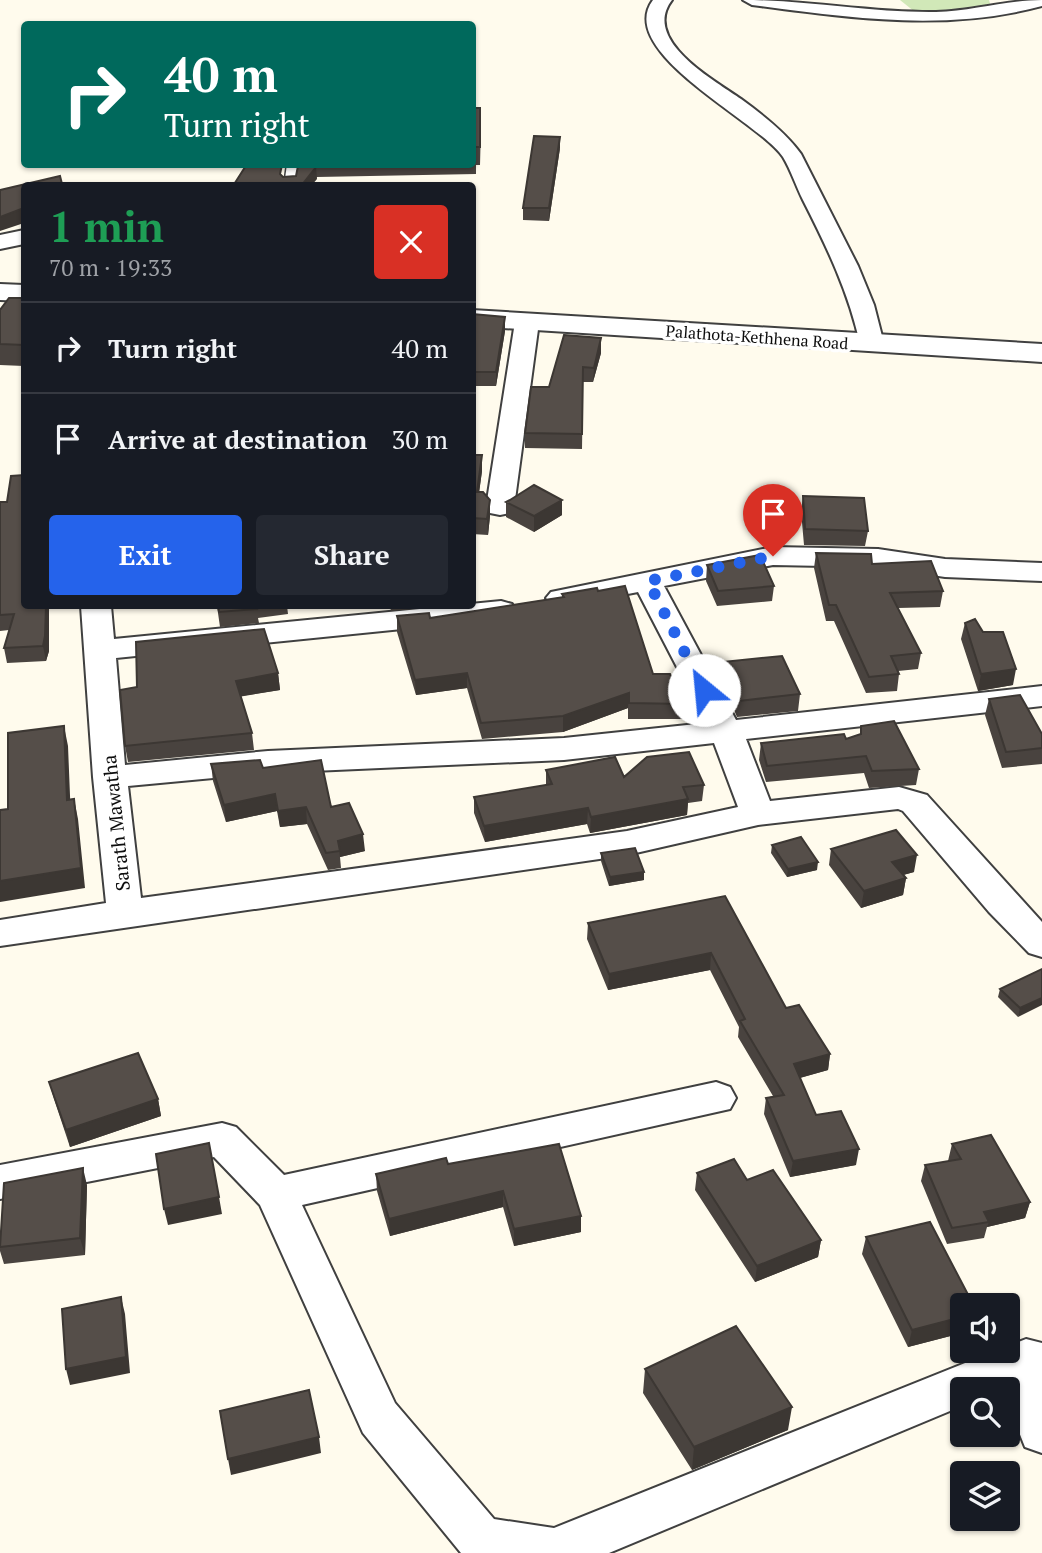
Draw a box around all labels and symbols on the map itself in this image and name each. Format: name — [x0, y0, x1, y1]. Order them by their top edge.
street label: Palathota-Kethhena Road — [665, 320, 849, 354]
pin — [743, 484, 803, 556]
position arrow — [667, 653, 741, 727]
street label: Sarath Mawatha — [96, 753, 135, 892]

